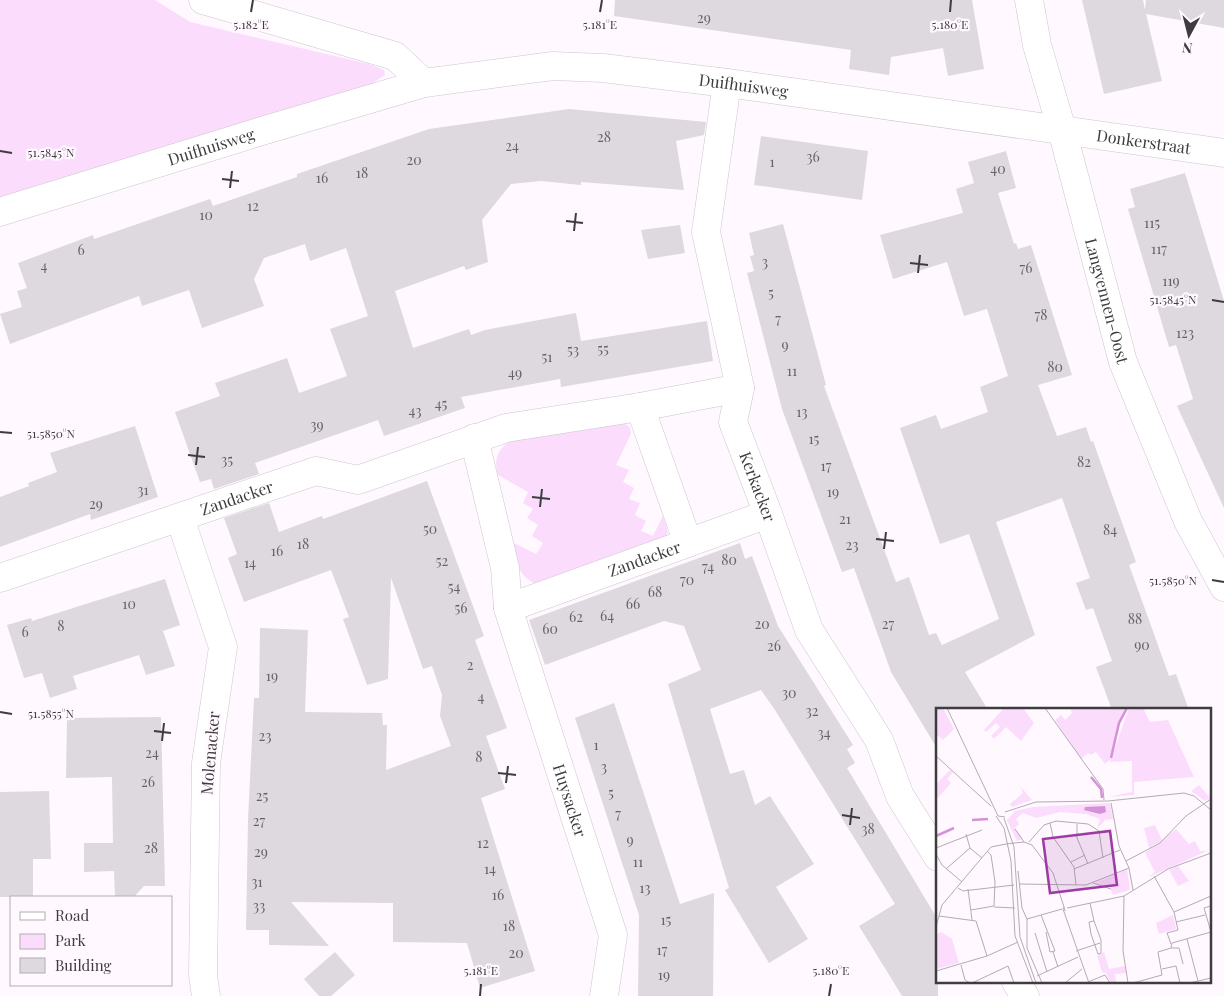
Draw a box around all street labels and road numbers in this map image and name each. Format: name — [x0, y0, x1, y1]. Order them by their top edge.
street label: Duifhuisweg — [698, 69, 790, 102]
street label: Duifhuisweg — [165, 123, 258, 170]
street label: Donkerstraat — [1095, 124, 1193, 158]
street label: Langvennen-Oost — [1081, 236, 1134, 366]
street label: Kerkacker — [735, 448, 781, 524]
street label: Zandacker — [197, 475, 276, 519]
street label: Zandacker — [605, 535, 683, 581]
street label: Molenacker — [195, 710, 224, 796]
street label: Huysacker — [549, 761, 592, 840]

